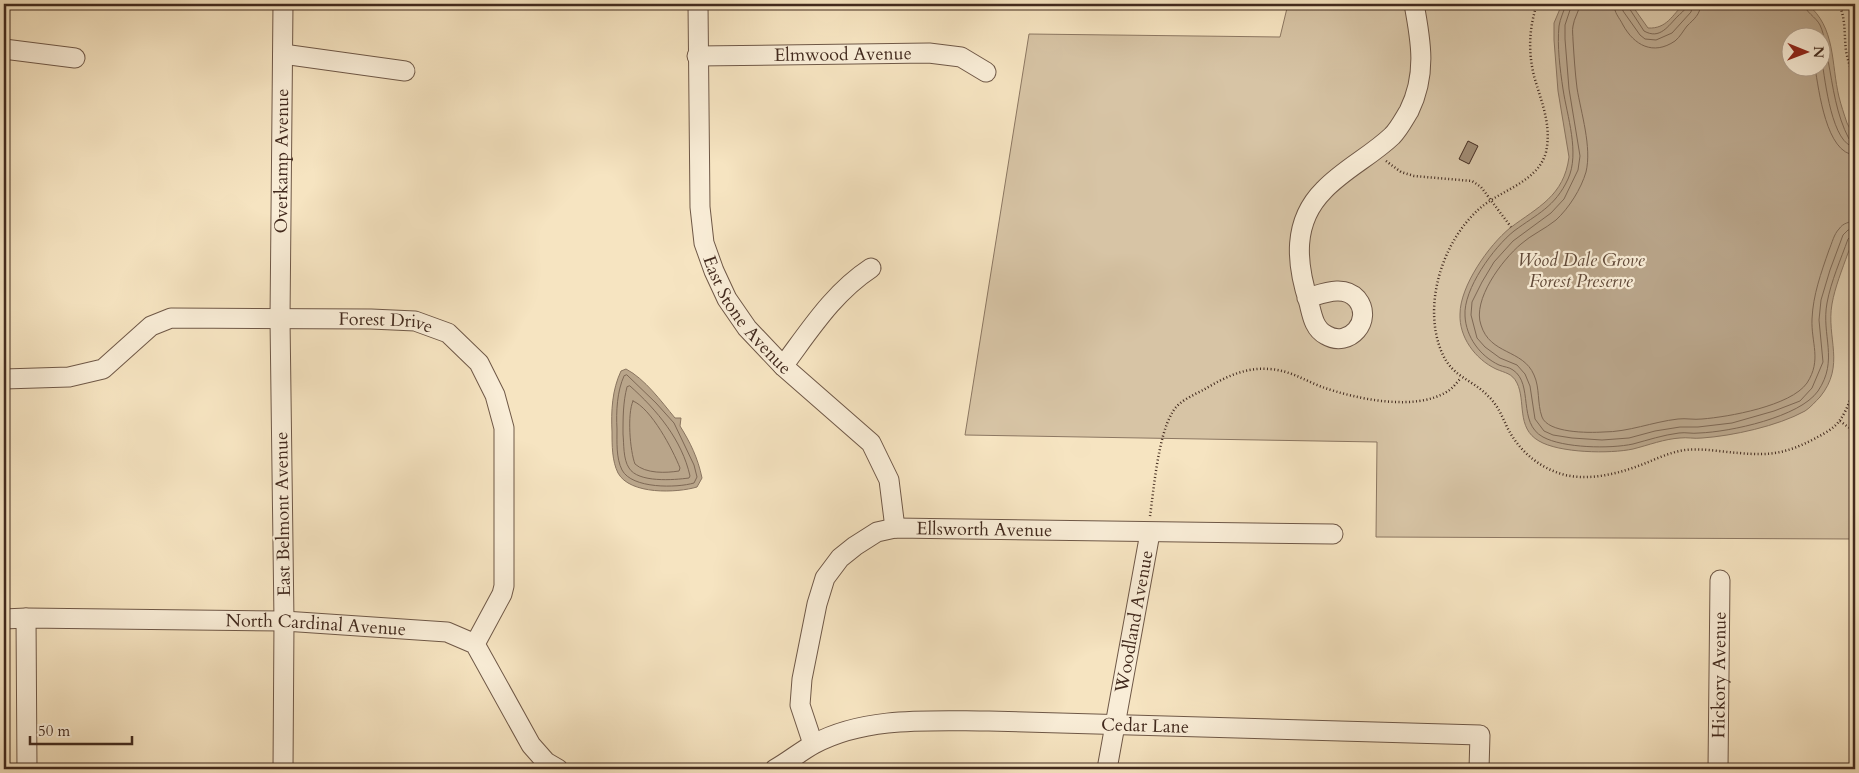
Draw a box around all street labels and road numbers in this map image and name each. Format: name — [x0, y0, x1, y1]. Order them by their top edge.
street label: Elmwood Avenue — [774, 41, 912, 68]
street label: Overkamp Avenue — [268, 88, 295, 234]
street label: East Stone Avenue — [697, 252, 797, 380]
street label: Forest Drive — [339, 306, 437, 339]
street label: East Belmont Avenue — [269, 432, 297, 596]
street label: Ellsworth Avenue — [916, 516, 1053, 543]
street label: Woodland Avenue — [1108, 548, 1159, 696]
street label: North Cardinal Avenue — [225, 608, 407, 642]
street label: Hickory Avenue — [1706, 611, 1732, 739]
street label: Cedar Lane — [1101, 712, 1189, 739]

